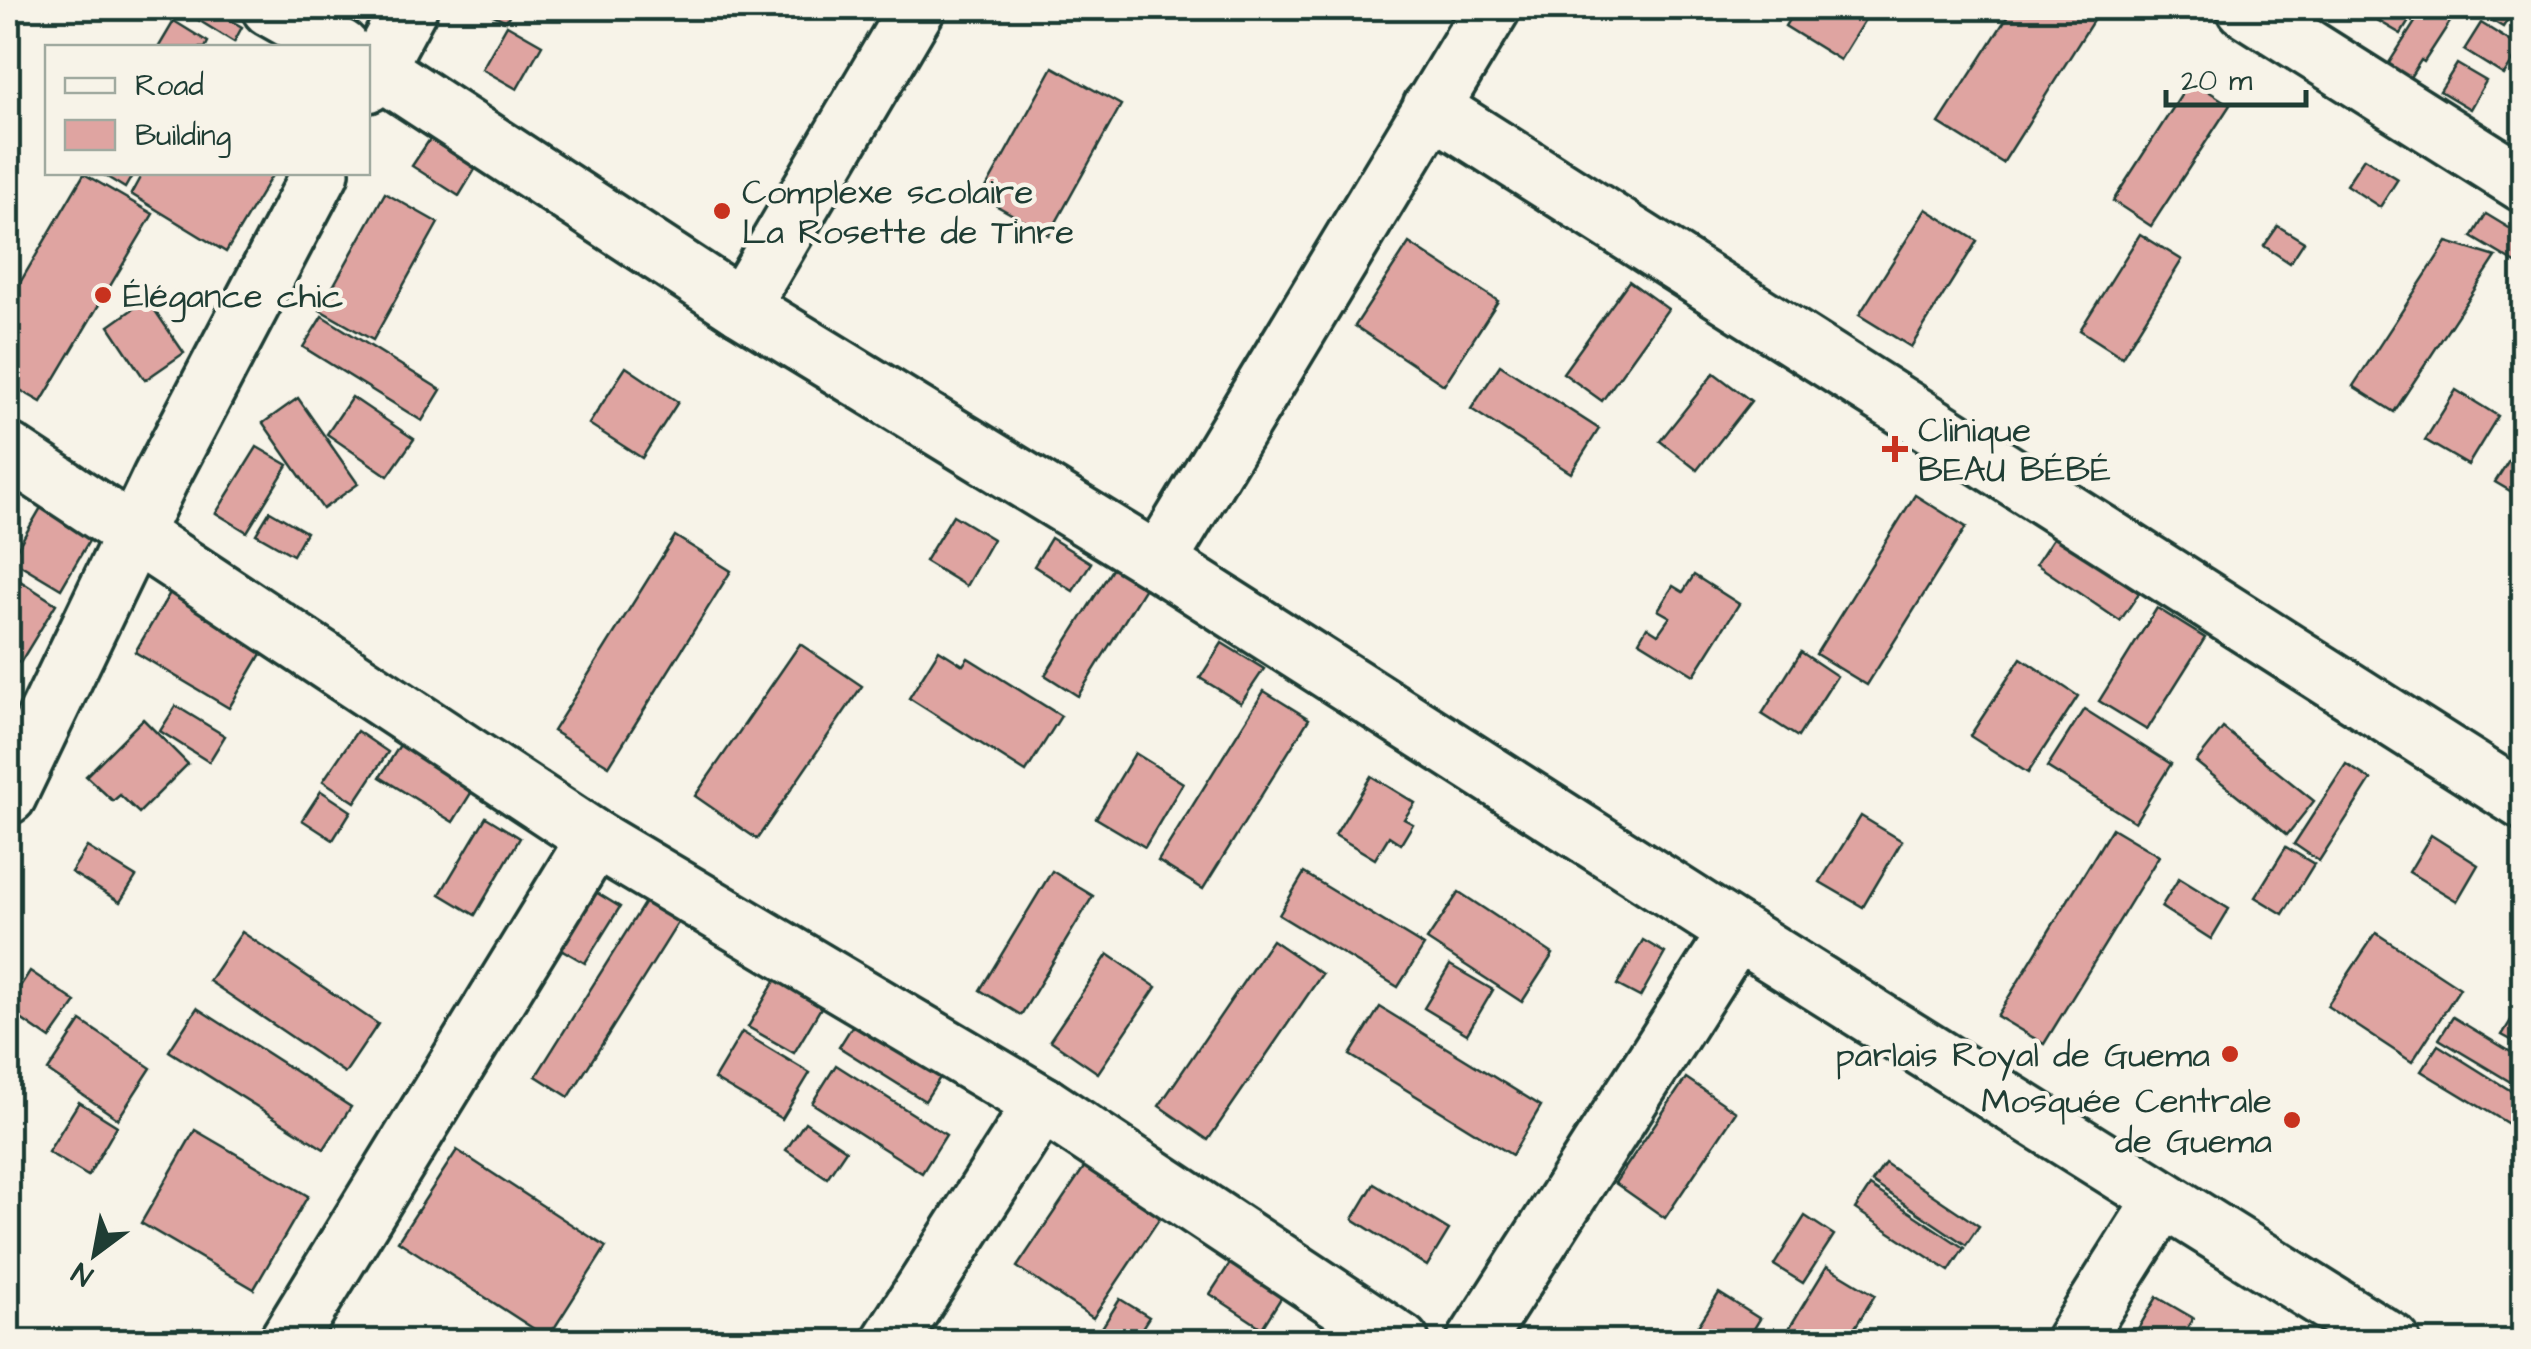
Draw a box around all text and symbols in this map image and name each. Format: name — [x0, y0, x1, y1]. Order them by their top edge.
legend — [45, 45, 370, 175]
scale bar — [2166, 45, 2306, 107]
text: 20 m — [2181, 60, 2253, 102]
text: Road — [135, 65, 204, 107]
text: Building — [135, 115, 231, 158]
place label: Complexe scolaire La Rosette de Tinre — [742, 168, 1074, 257]
marker: Complexe scolaire La Rosette de Tinre — [711, 200, 733, 222]
place label: Élégance chic — [123, 272, 344, 323]
marker: Élégance chic — [92, 284, 114, 306]
place label: Clinique BEAU BÉBÉ — [1918, 406, 2111, 495]
marker: Clinique BEAU BÉBÉ — [1882, 436, 1908, 462]
place label: parlais Royal de Guema — [1835, 1031, 2210, 1081]
marker: parlais Royal de Guema — [2219, 1043, 2241, 1065]
place label: Mosquée Centrale de Guema — [1981, 1077, 2272, 1166]
marker: Mosquée Centrale de Guema — [2281, 1109, 2303, 1131]
north arrow — [45, 1204, 145, 1304]
text: N — [64, 1253, 100, 1295]

